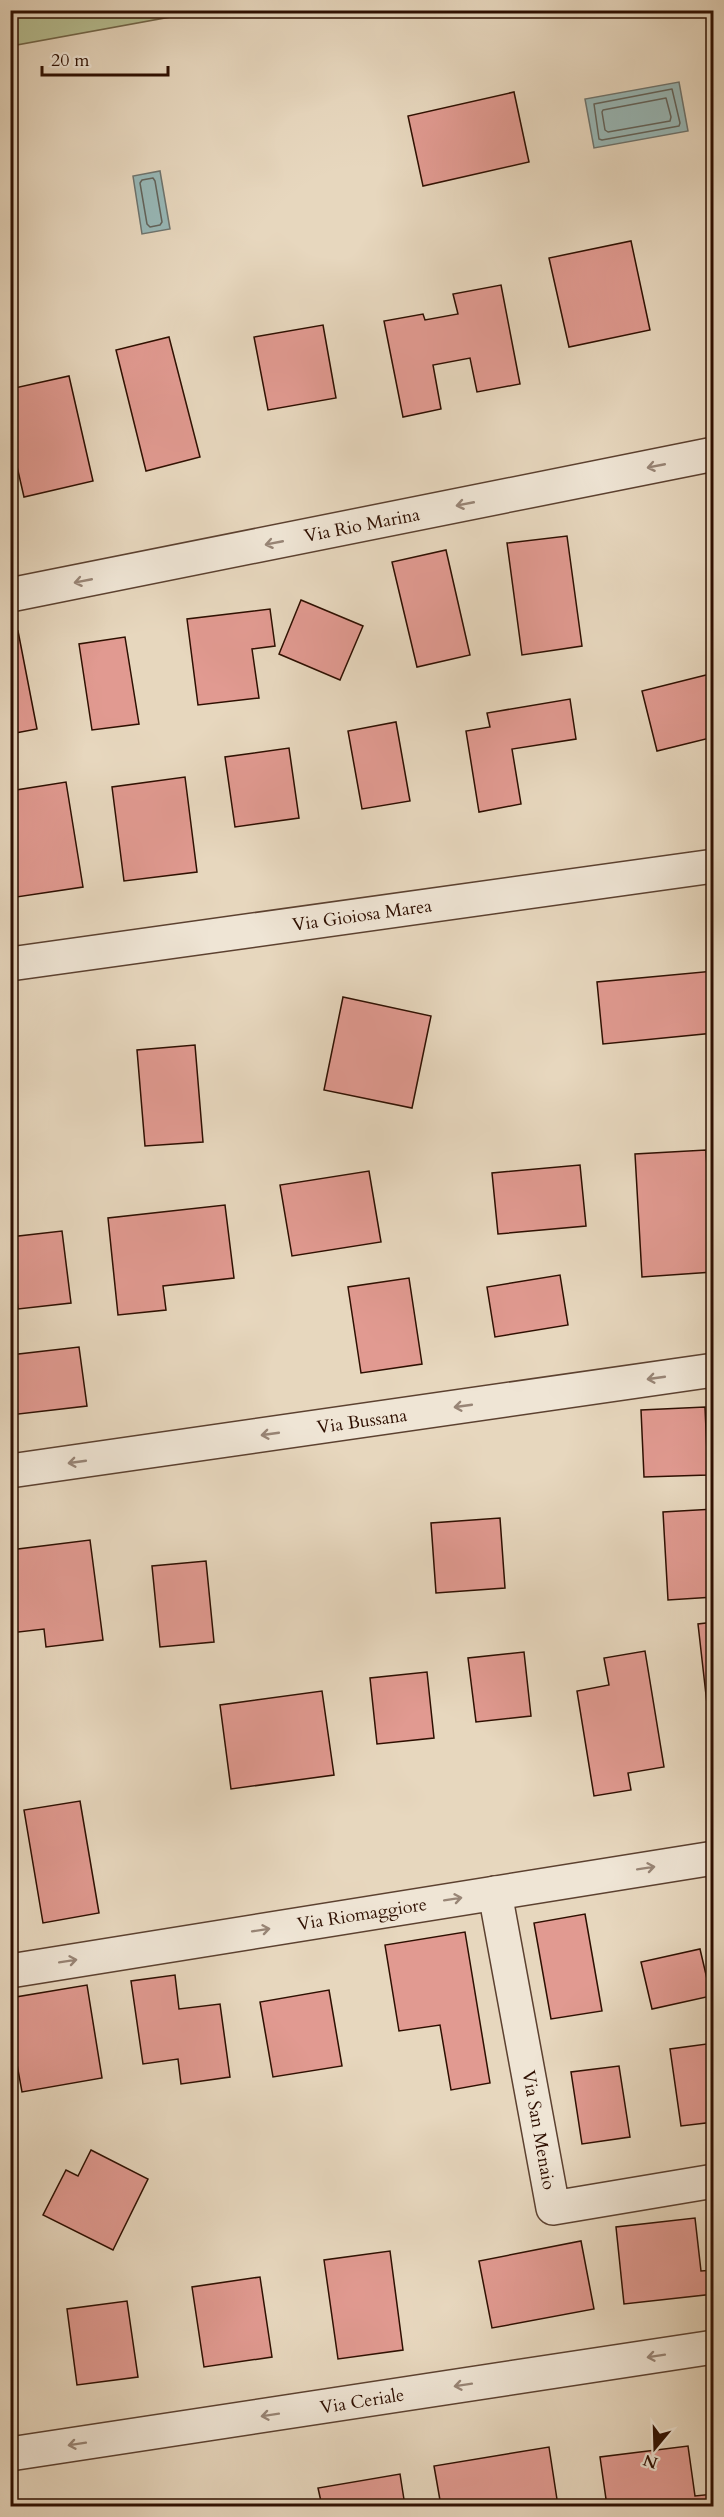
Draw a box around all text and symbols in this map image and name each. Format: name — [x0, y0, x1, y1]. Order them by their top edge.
scale bar — [42, 39, 168, 77]
text: 20 m — [51, 48, 90, 73]
one-way arrow — [647, 461, 666, 472]
one-way arrow — [456, 499, 475, 510]
street label: Via Rio Marina — [302, 502, 422, 549]
one-way arrow — [264, 538, 284, 549]
one-way arrow — [73, 576, 93, 587]
street label: Via Gioiosa Marea — [291, 893, 434, 938]
one-way arrow — [646, 1373, 666, 1384]
one-way arrow — [453, 1401, 473, 1412]
street label: Via Bussana — [315, 1403, 409, 1440]
one-way arrow — [260, 1428, 280, 1439]
one-way arrow — [67, 1456, 87, 1467]
one-way arrow — [635, 1863, 655, 1874]
street label: Via Riomaggiore — [295, 1892, 429, 1937]
one-way arrow — [443, 1894, 463, 1905]
one-way arrow — [250, 1925, 270, 1936]
one-way arrow — [58, 1956, 78, 1967]
street label: Via San Menaio — [516, 2068, 561, 2192]
one-way arrow — [646, 2351, 666, 2362]
one-way arrow — [453, 2380, 473, 2391]
street label: Via Ceriale — [318, 2382, 406, 2420]
one-way arrow — [261, 2409, 280, 2420]
north arrow — [625, 2418, 685, 2478]
one-way arrow — [68, 2439, 88, 2450]
text: N — [640, 2449, 661, 2474]

